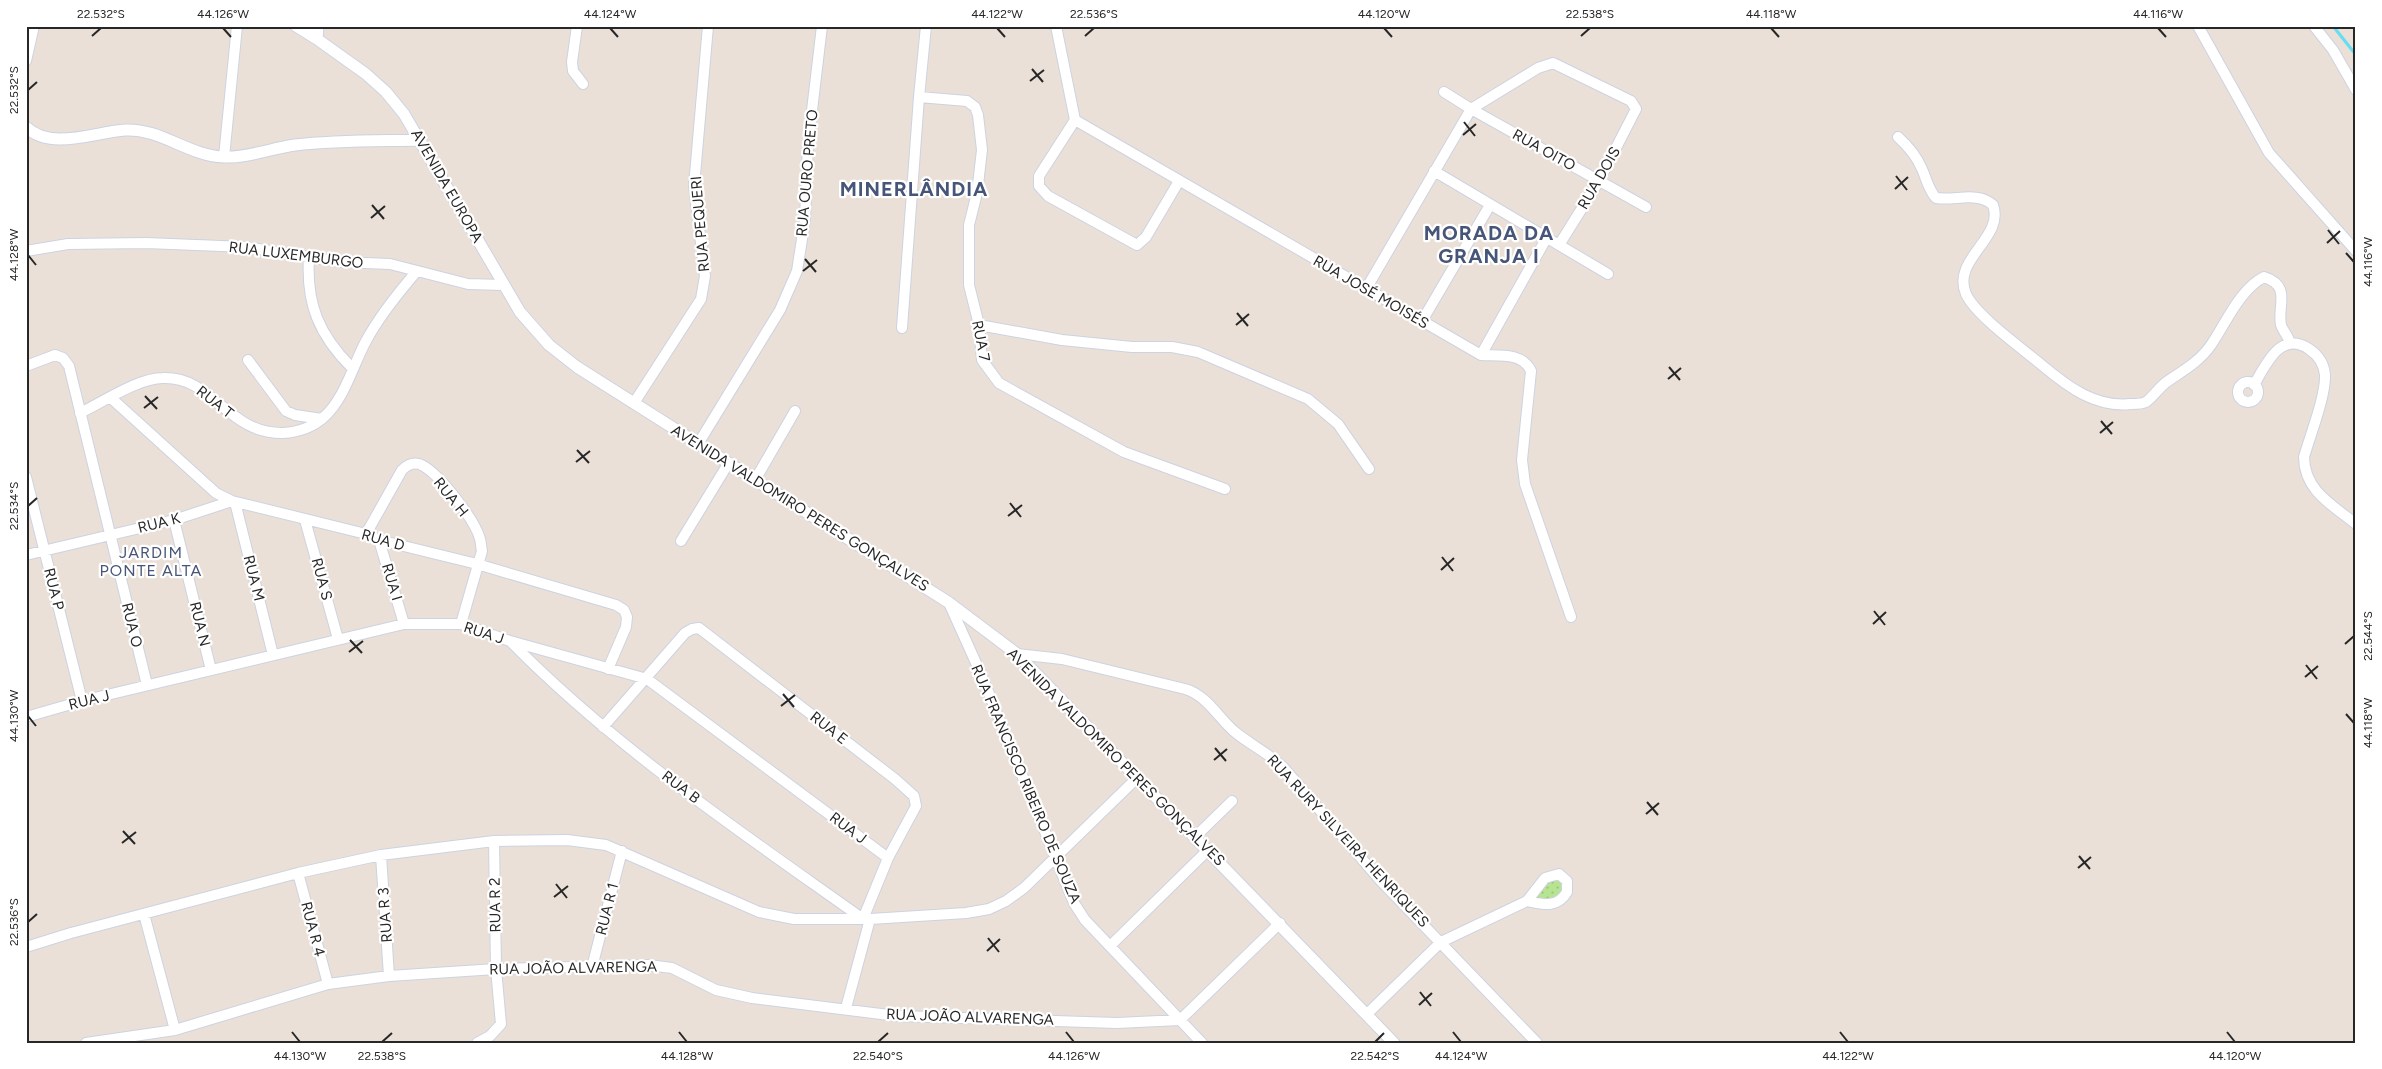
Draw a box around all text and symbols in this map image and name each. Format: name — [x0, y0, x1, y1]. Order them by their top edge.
text: 22.532°S — [77, 7, 125, 21]
text: 44.126°W — [197, 7, 249, 21]
text: 44.124°W — [584, 7, 637, 21]
text: 44.122°W — [971, 7, 1023, 21]
text: 22.536°S — [1070, 7, 1118, 21]
text: 44.120°W — [1358, 7, 1411, 21]
text: 22.538°S — [1566, 7, 1614, 21]
text: 44.118°W — [1746, 7, 1797, 21]
text: 44.116°W — [2133, 7, 2184, 21]
text: 22.532°S — [7, 66, 21, 114]
street label: RUA OURO PRETO — [792, 109, 822, 237]
street label: RUA OITO — [1509, 125, 1579, 175]
street label: AVENIDA EUROPA — [407, 126, 487, 246]
street label: RUA DOIS — [1574, 144, 1624, 212]
street label: RUA PEQUERI — [687, 175, 713, 273]
district label: MINERLÂNDIA — [840, 177, 988, 201]
district label: MORADA DA GRANJA I — [1424, 221, 1554, 268]
text: 44.128°W — [7, 228, 21, 281]
text: 44.116°W — [2361, 236, 2375, 287]
street label: RUA LUXEMBURGO — [228, 238, 364, 272]
street label: RUA JOSÉ MOISÉS — [1310, 252, 1432, 332]
street label: RUA 7 — [968, 319, 994, 363]
street label: RUA T — [193, 382, 238, 423]
street label: AVENIDA VALDOMIRO PERES GONÇALVES — [668, 421, 932, 595]
street label: RUA H — [430, 474, 472, 520]
text: 22.534°S — [7, 482, 21, 530]
street label: RUA K — [136, 509, 183, 537]
street label: RUA D — [359, 525, 407, 555]
district label: JARDIM PONTE ALTA — [100, 543, 202, 580]
street label: RUA M — [240, 553, 268, 603]
street label: RUA S — [308, 556, 336, 602]
street label: RUA I — [378, 561, 406, 603]
street label: RUA P — [40, 566, 68, 612]
street label: RUA N — [186, 600, 214, 648]
street label: RUA O — [118, 601, 146, 649]
text: 22.544°S — [2361, 611, 2375, 661]
street label: RUA J — [461, 618, 507, 648]
street label: AVENIDA VALDOMIRO PERES GONÇALVES — [1003, 644, 1229, 870]
street label: RUA FRANCISCO RIBEIRO DE SOUZA — [967, 662, 1085, 906]
street label: RUA J — [67, 686, 111, 714]
text: 44.130°W — [7, 689, 21, 742]
text: 44.118°W — [2361, 697, 2375, 748]
street label: RUA E — [807, 708, 851, 748]
street label: RUA RURY SILVEIRA HENRIQUES — [1263, 751, 1433, 931]
street label: RUA B — [658, 767, 704, 807]
street label: RUA J — [826, 808, 870, 848]
street label: RUA R 2 — [486, 877, 504, 933]
street label: RUA R 1 — [592, 881, 622, 937]
street label: RUA R 3 — [374, 887, 396, 943]
text: 22.536°S — [7, 898, 21, 946]
street label: RUA R 4 — [297, 899, 329, 959]
street label: RUA JOÃO ALVARENGA — [489, 958, 657, 978]
street label: RUA JOÃO ALVARENGA — [886, 1005, 1054, 1029]
text: 44.130°W — [274, 1049, 327, 1063]
text: 22.538°S — [358, 1049, 406, 1063]
text: 44.128°W — [661, 1049, 714, 1063]
text: 22.540°S — [853, 1049, 903, 1063]
text: 44.126°W — [1048, 1049, 1100, 1063]
text: 22.542°S — [1351, 1049, 1399, 1063]
text: 44.124°W — [1435, 1049, 1488, 1063]
text: 44.122°W — [1822, 1049, 1874, 1063]
text: 44.120°W — [2209, 1049, 2262, 1063]

